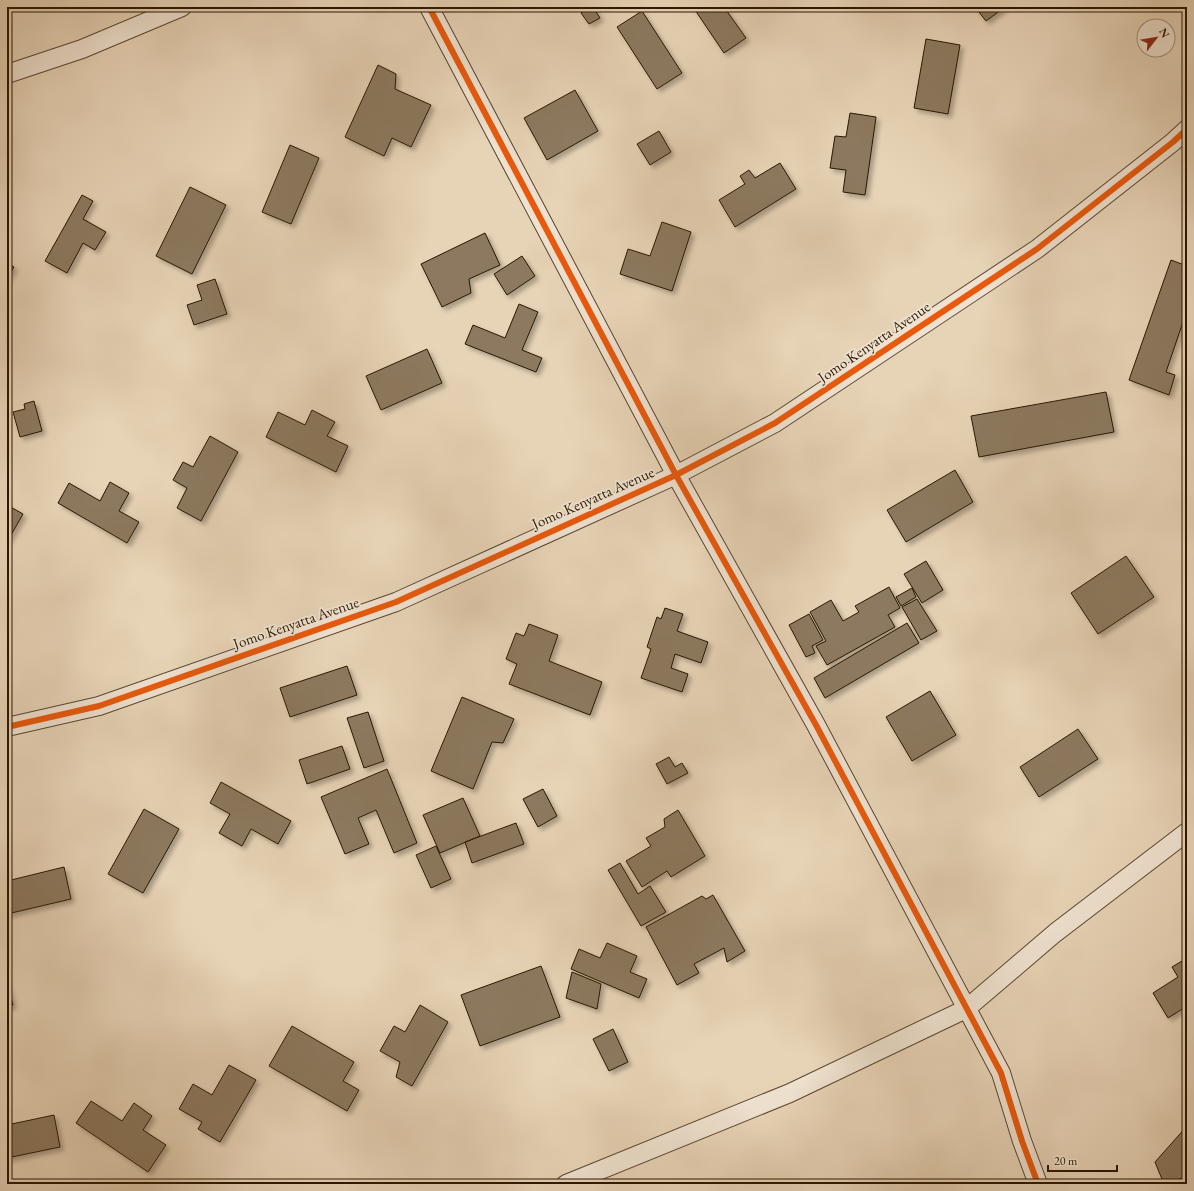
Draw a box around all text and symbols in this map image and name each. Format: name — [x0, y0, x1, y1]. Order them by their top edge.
north arrow — [1136, 18, 1176, 58]
text: N — [1156, 25, 1173, 40]
street label: Jomo Kenyatta Avenue — [812, 297, 934, 387]
street label: Jomo Kenyatta Avenue — [527, 462, 657, 534]
street label: Jomo Kenyatta Avenue — [229, 592, 361, 654]
scale bar — [1048, 1147, 1117, 1173]
text: 20 m — [1054, 1153, 1078, 1169]

